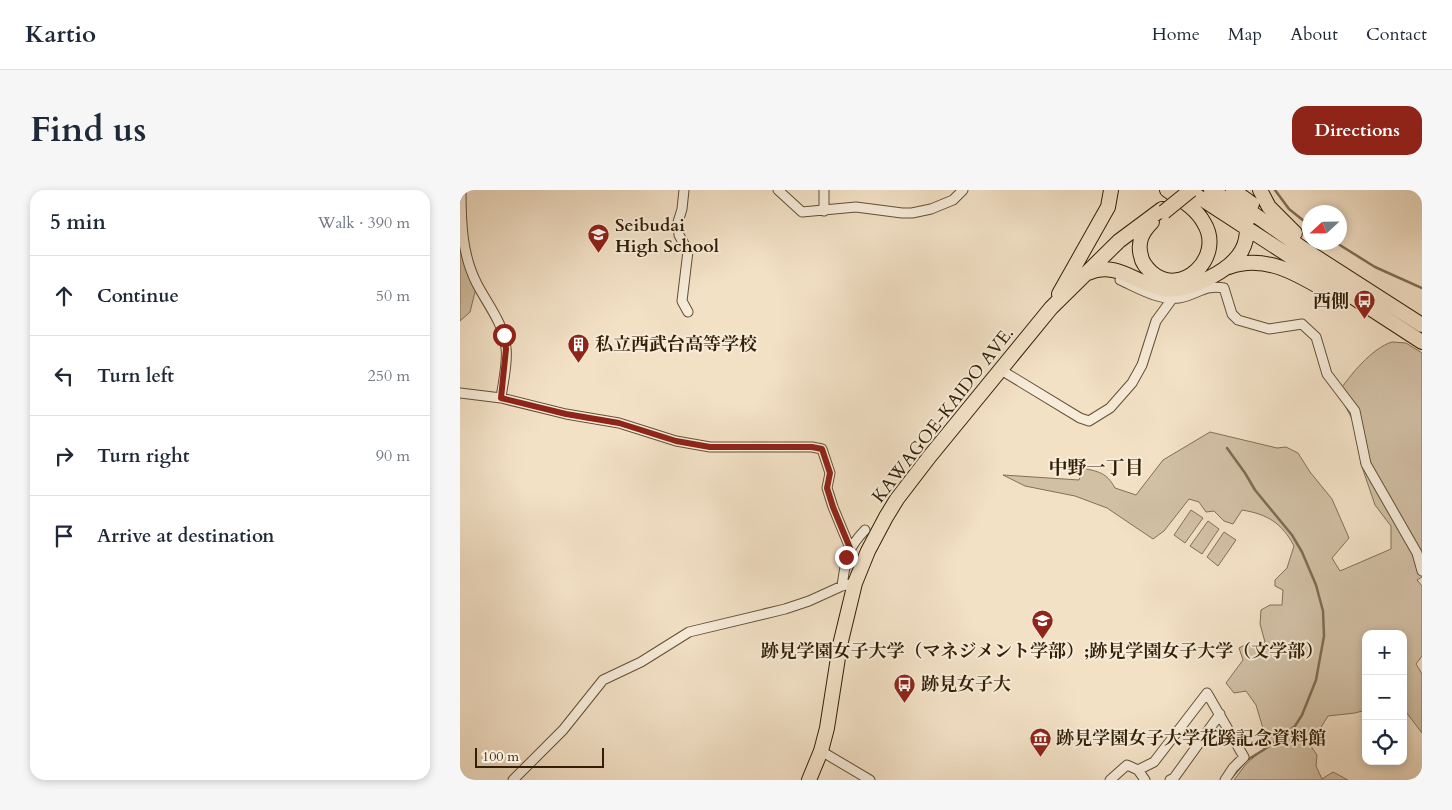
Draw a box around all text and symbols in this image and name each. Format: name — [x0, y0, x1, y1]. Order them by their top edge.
text: Kartio — [25, 18, 96, 51]
text: Home — [1152, 22, 1200, 47]
text: Map — [1228, 22, 1262, 47]
text: About — [1290, 22, 1338, 47]
text: Contact — [1366, 22, 1427, 47]
text: Find us — [30, 106, 146, 154]
button: Directions — [1292, 106, 1422, 155]
north arrow — [1302, 205, 1347, 250]
text: 5 min — [50, 208, 106, 237]
text: Walk · 390 m — [318, 212, 410, 234]
place label: Seibudai High School — [615, 213, 719, 259]
school or university icon: Seibudai High School — [587, 223, 611, 254]
icon: ahead — [50, 282, 78, 310]
text: Continue — [97, 283, 179, 309]
text: 50 m — [376, 285, 410, 307]
place label: 西側 — [1313, 289, 1349, 314]
bus stop icon: 西側 — [1353, 289, 1377, 320]
street label: KAWAGOE-KAIDO AVE. — [866, 322, 1020, 508]
route start — [493, 324, 516, 347]
building icon: 私立西武台高等学校 — [567, 332, 591, 363]
place label: 私立西武台高等学校 — [595, 332, 757, 357]
icon: left — [50, 362, 78, 390]
text: Turn left — [97, 363, 174, 389]
text: 250 m — [368, 365, 410, 387]
icon: right — [50, 442, 78, 470]
text: Turn right — [97, 443, 189, 469]
text: 90 m — [376, 445, 410, 467]
district label: 中野一丁目 — [1048, 455, 1144, 481]
icon: arrive — [50, 522, 78, 550]
text: Arrive at destination — [97, 523, 274, 549]
route end — [835, 546, 858, 569]
school or university icon: 跡見学園女子大学（マネジメント学部）;跡見学園女子大学（文学部） — [1030, 609, 1054, 640]
map controls — [1362, 630, 1407, 765]
button: + — [1362, 630, 1407, 675]
place label: 跡見学園女子大学（マネジメント学部）;跡見学園女子大学（文学部） — [761, 639, 1323, 664]
bus stop icon: 跡見女子大 — [893, 672, 917, 703]
place label: 跡見女子大 — [921, 672, 1011, 697]
button: − — [1362, 675, 1407, 720]
button: locate — [1362, 720, 1407, 765]
museum icon: 跡見学園女子大学花蹊記念資料館 — [1028, 726, 1052, 757]
place label: 跡見学園女子大学花蹊記念資料館 — [1056, 726, 1326, 751]
scale bar — [475, 745, 604, 768]
text: 100 m — [482, 747, 519, 766]

